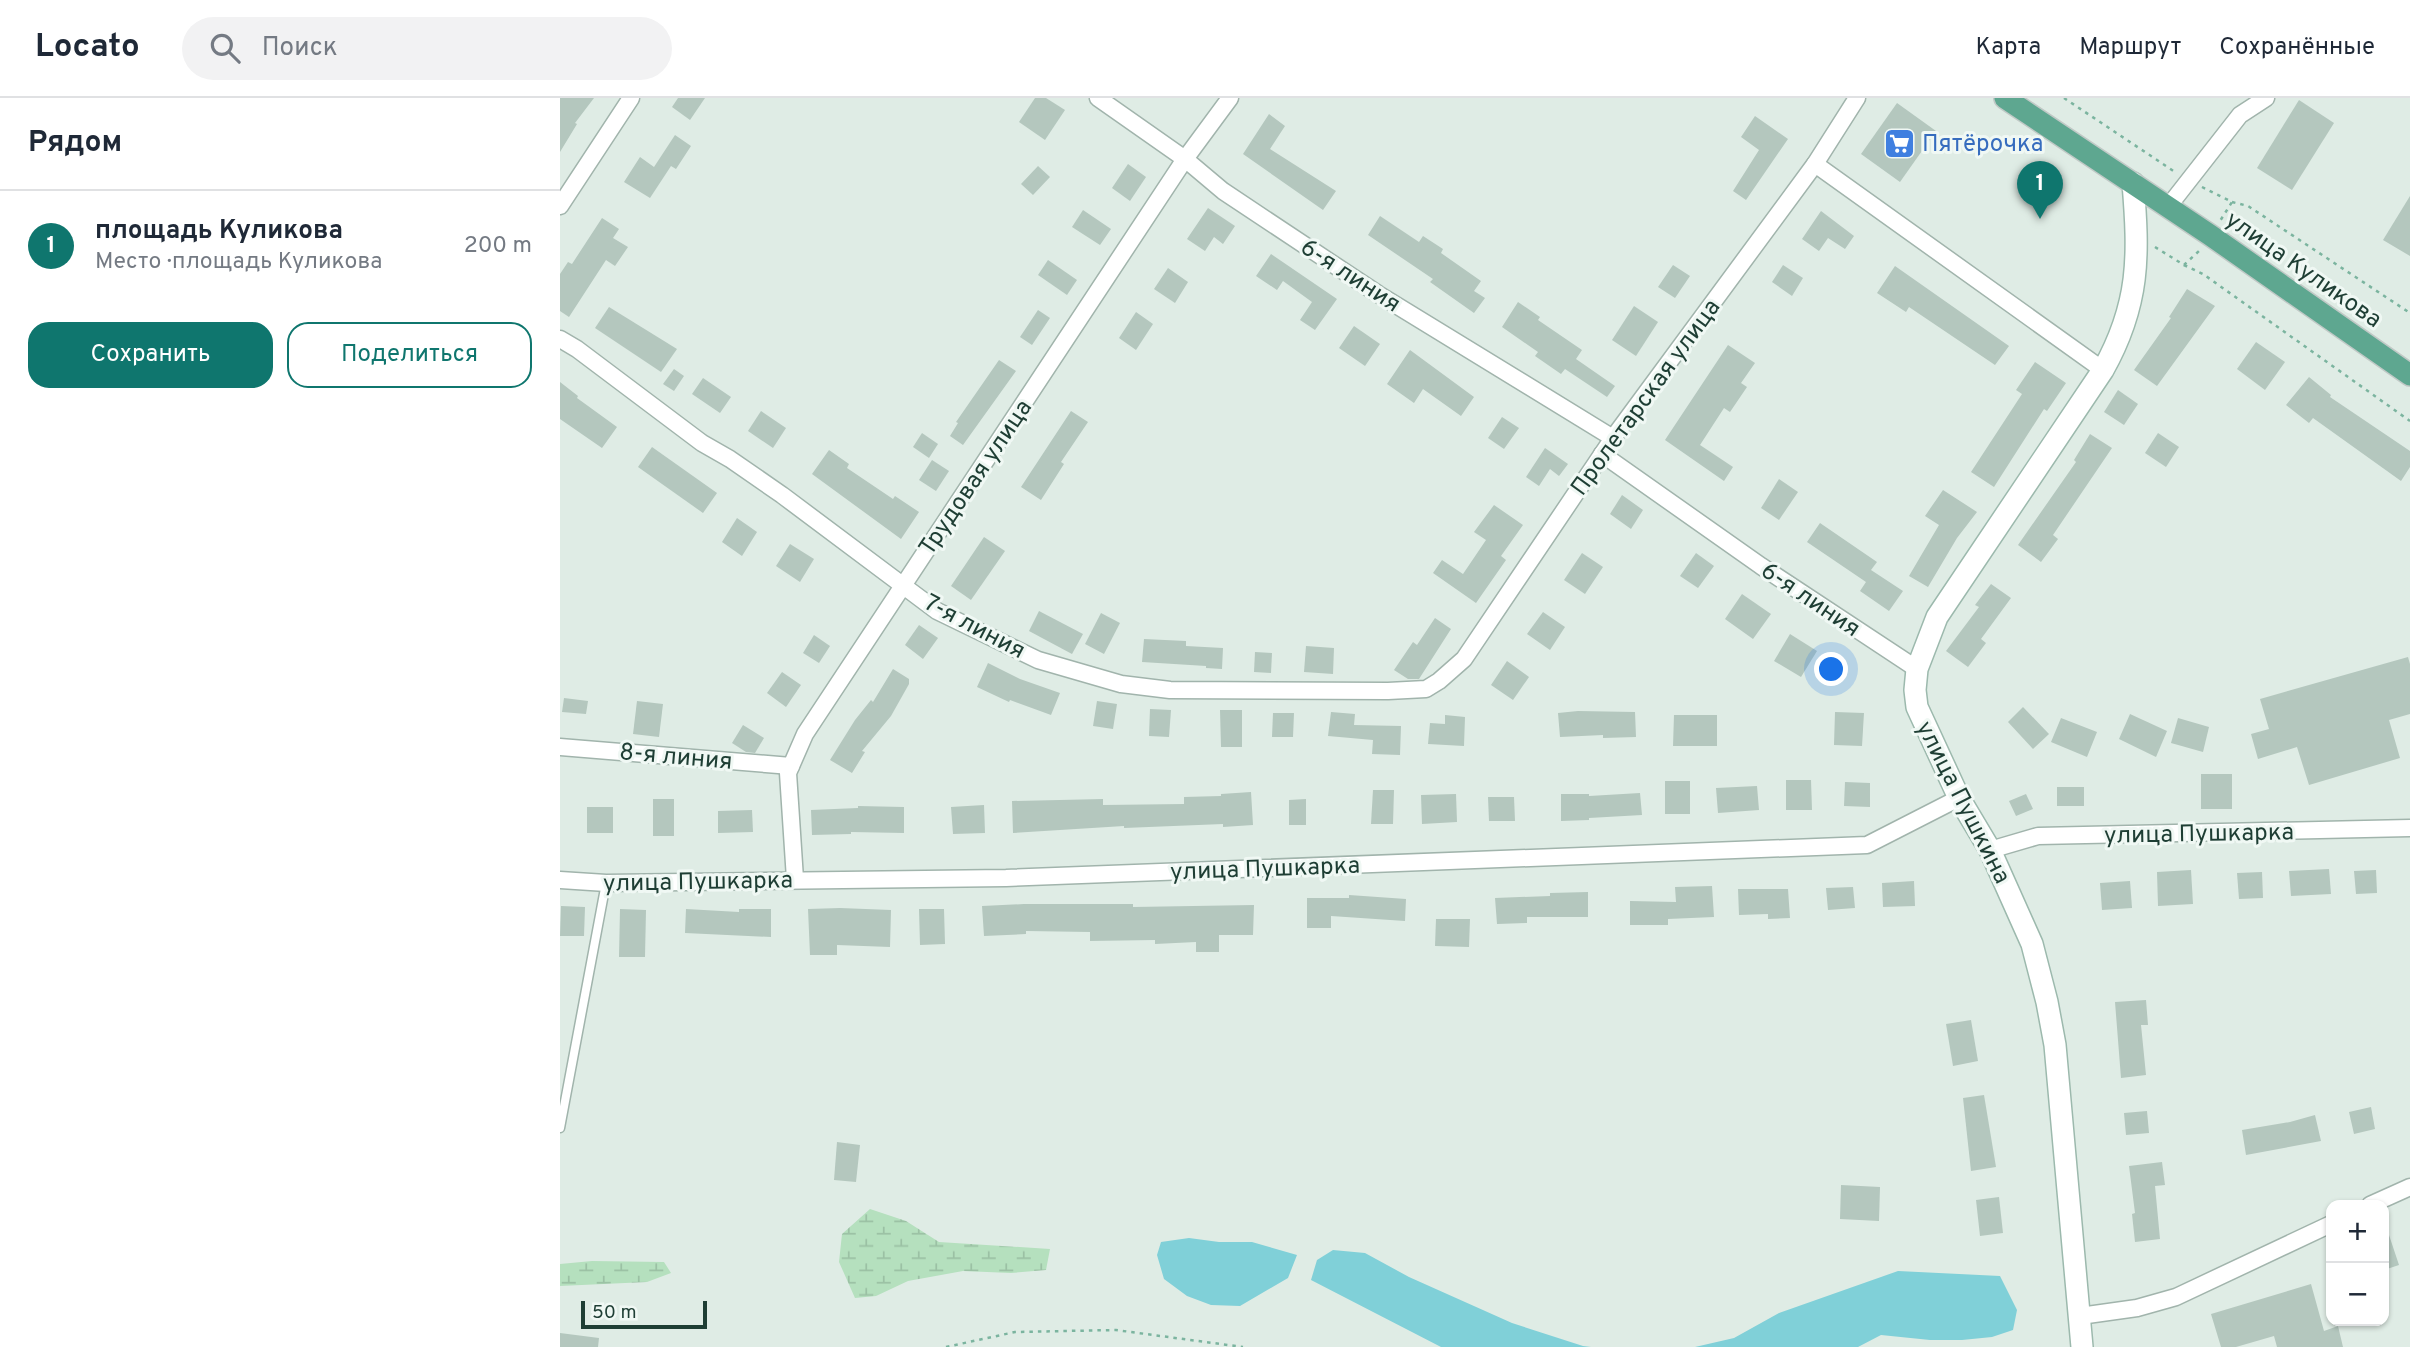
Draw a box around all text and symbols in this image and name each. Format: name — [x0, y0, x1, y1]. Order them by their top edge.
search box — [182, 17, 672, 80]
text: Locato — [35, 27, 140, 69]
icon: search — [206, 29, 244, 67]
text: Поиск — [262, 32, 338, 65]
text: Карта — [1975, 33, 2041, 63]
text: Маршрут — [2079, 33, 2181, 63]
text: Сохранённые — [2219, 33, 2375, 63]
text: Рядом — [28, 125, 122, 162]
supermarket icon: Пятёрочка — [1882, 126, 1916, 160]
place label: Пятёрочка — [1922, 130, 2043, 160]
pin: 1 — [2017, 161, 2063, 219]
street label: улица Куликова — [2219, 206, 2387, 336]
text: площадь Куликова — [95, 215, 343, 248]
text: 1 — [46, 232, 56, 261]
text: 200 m — [464, 232, 532, 261]
street label: 6-я линия — [1294, 233, 1406, 320]
text: Место · площадь Куликова — [95, 248, 382, 277]
street label: Пролетарская улица — [1565, 294, 1728, 502]
button: Сохранить — [28, 322, 273, 388]
button: Поделиться — [287, 322, 532, 388]
street label: Трудовая улица — [913, 394, 1040, 562]
street label: 6-я линия — [1754, 557, 1865, 645]
street label: 7-я линия — [918, 589, 1030, 667]
your location — [1814, 652, 1848, 686]
street label: улица Пушкина — [1908, 716, 2016, 889]
street label: 8-я линия — [618, 738, 734, 778]
street label: улица Пушкарка — [2104, 818, 2294, 852]
street label: улица Пушкарка — [1170, 852, 1361, 888]
street label: улица Пушкарка — [603, 866, 793, 900]
map controls — [2326, 1200, 2389, 1326]
button: + — [2326, 1200, 2389, 1263]
button: − — [2326, 1263, 2389, 1326]
scale bar — [581, 1298, 707, 1330]
text: 50 m — [592, 1301, 637, 1325]

